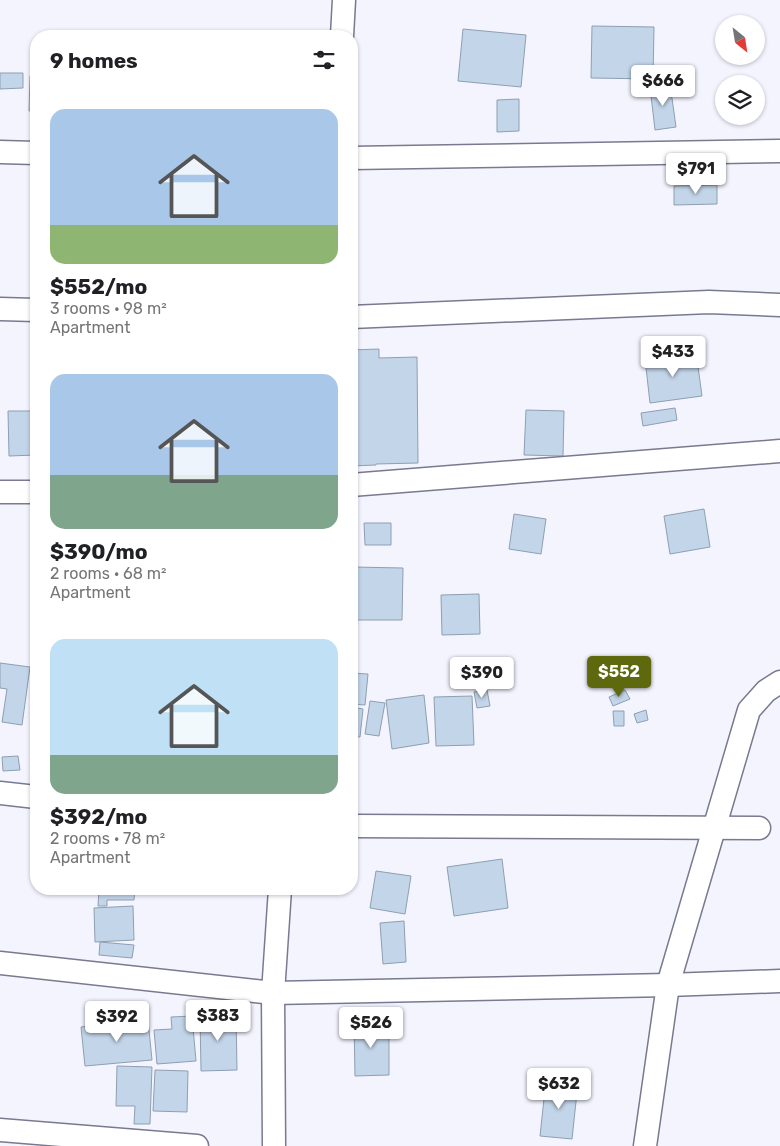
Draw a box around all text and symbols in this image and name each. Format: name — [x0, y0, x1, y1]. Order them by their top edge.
north arrow — [715, 15, 765, 65]
map controls — [715, 15, 765, 125]
icon: filters — [310, 46, 338, 74]
text: 9 homes — [50, 48, 138, 73]
pin: $666 — [633, 64, 693, 107]
text: $666 — [642, 71, 684, 90]
button: layers — [715, 75, 765, 125]
icon: home — [149, 141, 239, 231]
pin: $791 — [666, 152, 726, 195]
text: $791 — [677, 159, 715, 178]
text: $552/mo — [50, 274, 147, 299]
text: 3 rooms · 98 m² — [50, 299, 167, 318]
text: Apartment — [50, 318, 130, 337]
pin: $433 — [643, 336, 703, 378]
text: $433 — [652, 342, 694, 361]
icon: home — [149, 406, 239, 496]
text: $390/mo — [50, 539, 147, 564]
text: 2 rooms · 68 m² — [50, 564, 167, 583]
text: Apartment — [50, 583, 130, 602]
pin: $390 — [452, 656, 512, 699]
pin: $552 — [589, 656, 649, 698]
text: $552 — [598, 662, 640, 681]
text: $390 — [461, 663, 503, 682]
icon: home — [149, 671, 239, 761]
text: $392/mo — [50, 804, 147, 829]
text: 2 rooms · 78 m² — [50, 829, 165, 848]
text: Apartment — [50, 848, 130, 867]
pin: $392 — [87, 1000, 147, 1043]
pin: $383 — [188, 1000, 248, 1042]
text: $383 — [197, 1006, 239, 1025]
pin: $526 — [341, 1006, 401, 1049]
text: $392 — [96, 1007, 138, 1026]
text: $526 — [350, 1013, 392, 1032]
pin: $632 — [529, 1068, 589, 1110]
text: $632 — [538, 1074, 580, 1093]

